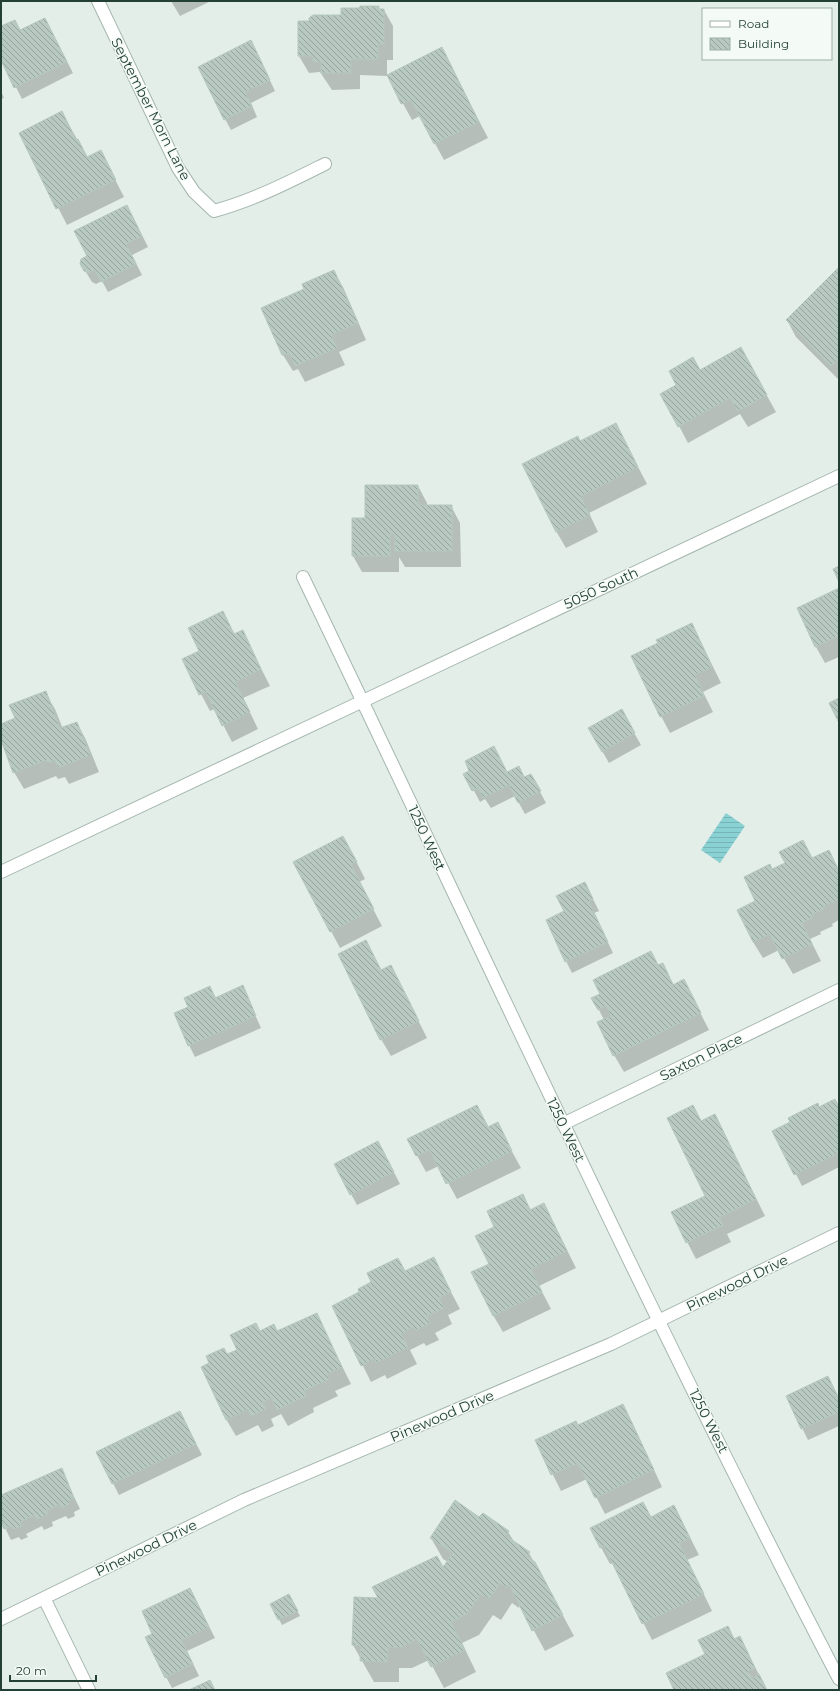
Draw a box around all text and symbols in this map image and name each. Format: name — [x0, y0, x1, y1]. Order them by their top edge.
legend — [702, 8, 832, 60]
text: Road — [738, 16, 769, 31]
street label: September Morn Lane — [107, 35, 195, 183]
text: Building — [738, 36, 789, 51]
street label: 5050 South — [561, 563, 641, 613]
street label: 1250 West — [404, 803, 450, 874]
street label: Saxton Place — [657, 1029, 745, 1085]
street label: 1250 West — [543, 1095, 589, 1166]
street label: Pinewood Drive — [683, 1251, 791, 1315]
street label: Pinewood Drive — [387, 1386, 497, 1446]
street label: 1250 West — [685, 1386, 733, 1456]
street label: Pinewood Drive — [92, 1516, 200, 1580]
scale bar — [10, 1657, 96, 1683]
text: 20 m — [16, 1663, 47, 1678]

